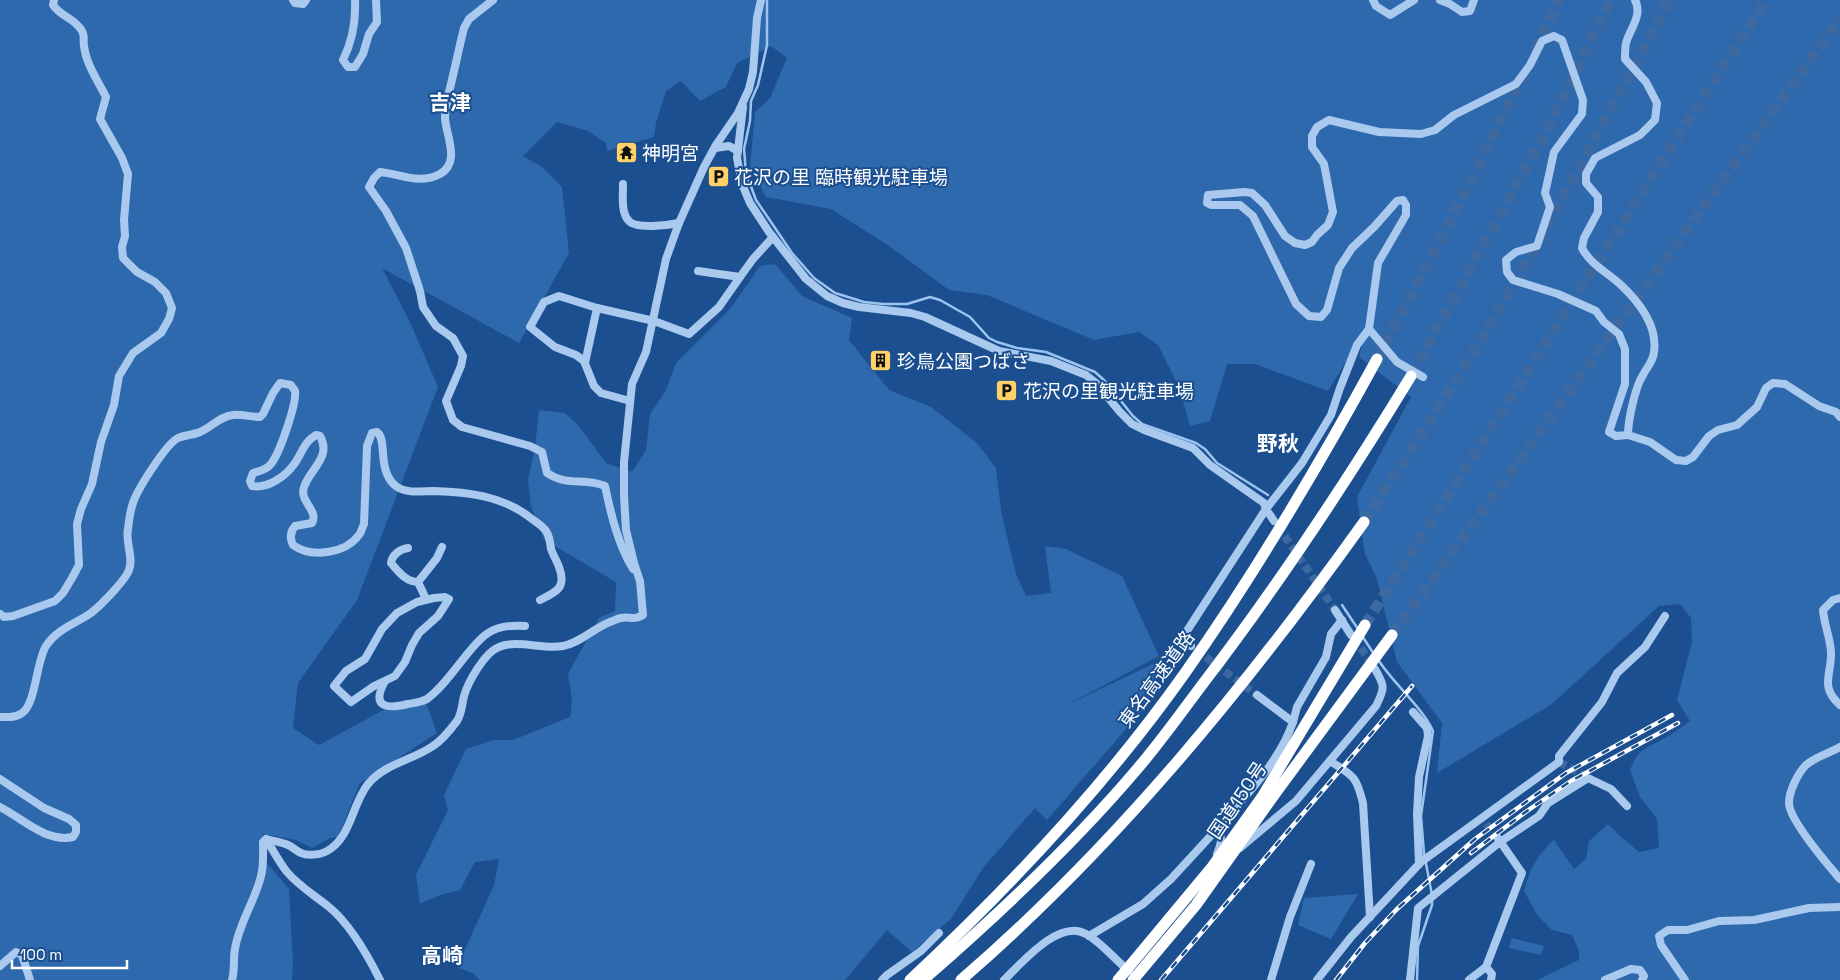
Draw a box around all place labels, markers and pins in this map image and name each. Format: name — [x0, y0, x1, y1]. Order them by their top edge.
temple icon: 神明宮 — [614, 141, 638, 165]
place label: 神明宮 — [642, 141, 699, 166]
parking icon: 花沢の里 臨時観光駐車場 — [706, 165, 730, 189]
place label: 花沢の里 臨時観光駐車場 — [734, 165, 948, 190]
building icon: 珍鳥公園つばさ — [869, 349, 893, 373]
place label: 珍鳥公園つばさ — [897, 349, 1030, 374]
parking icon: 花沢の里観光駐車場 — [995, 379, 1019, 403]
place label: 花沢の里観光駐車場 — [1023, 379, 1194, 404]

